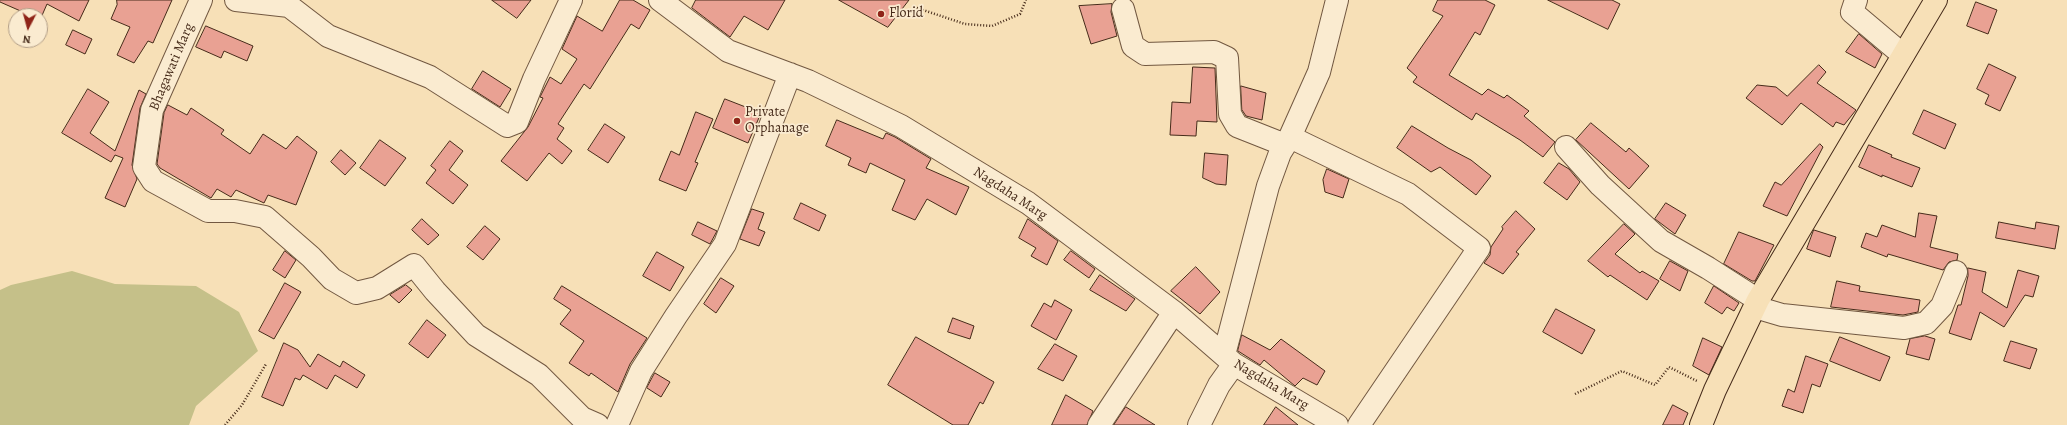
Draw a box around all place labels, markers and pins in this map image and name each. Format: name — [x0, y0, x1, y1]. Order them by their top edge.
place label: Florid — [889, 6, 923, 22]
marker: Florid — [876, 9, 886, 19]
place label: Private Orphanage — [745, 105, 809, 138]
marker: Private Orphanage — [732, 116, 742, 126]

